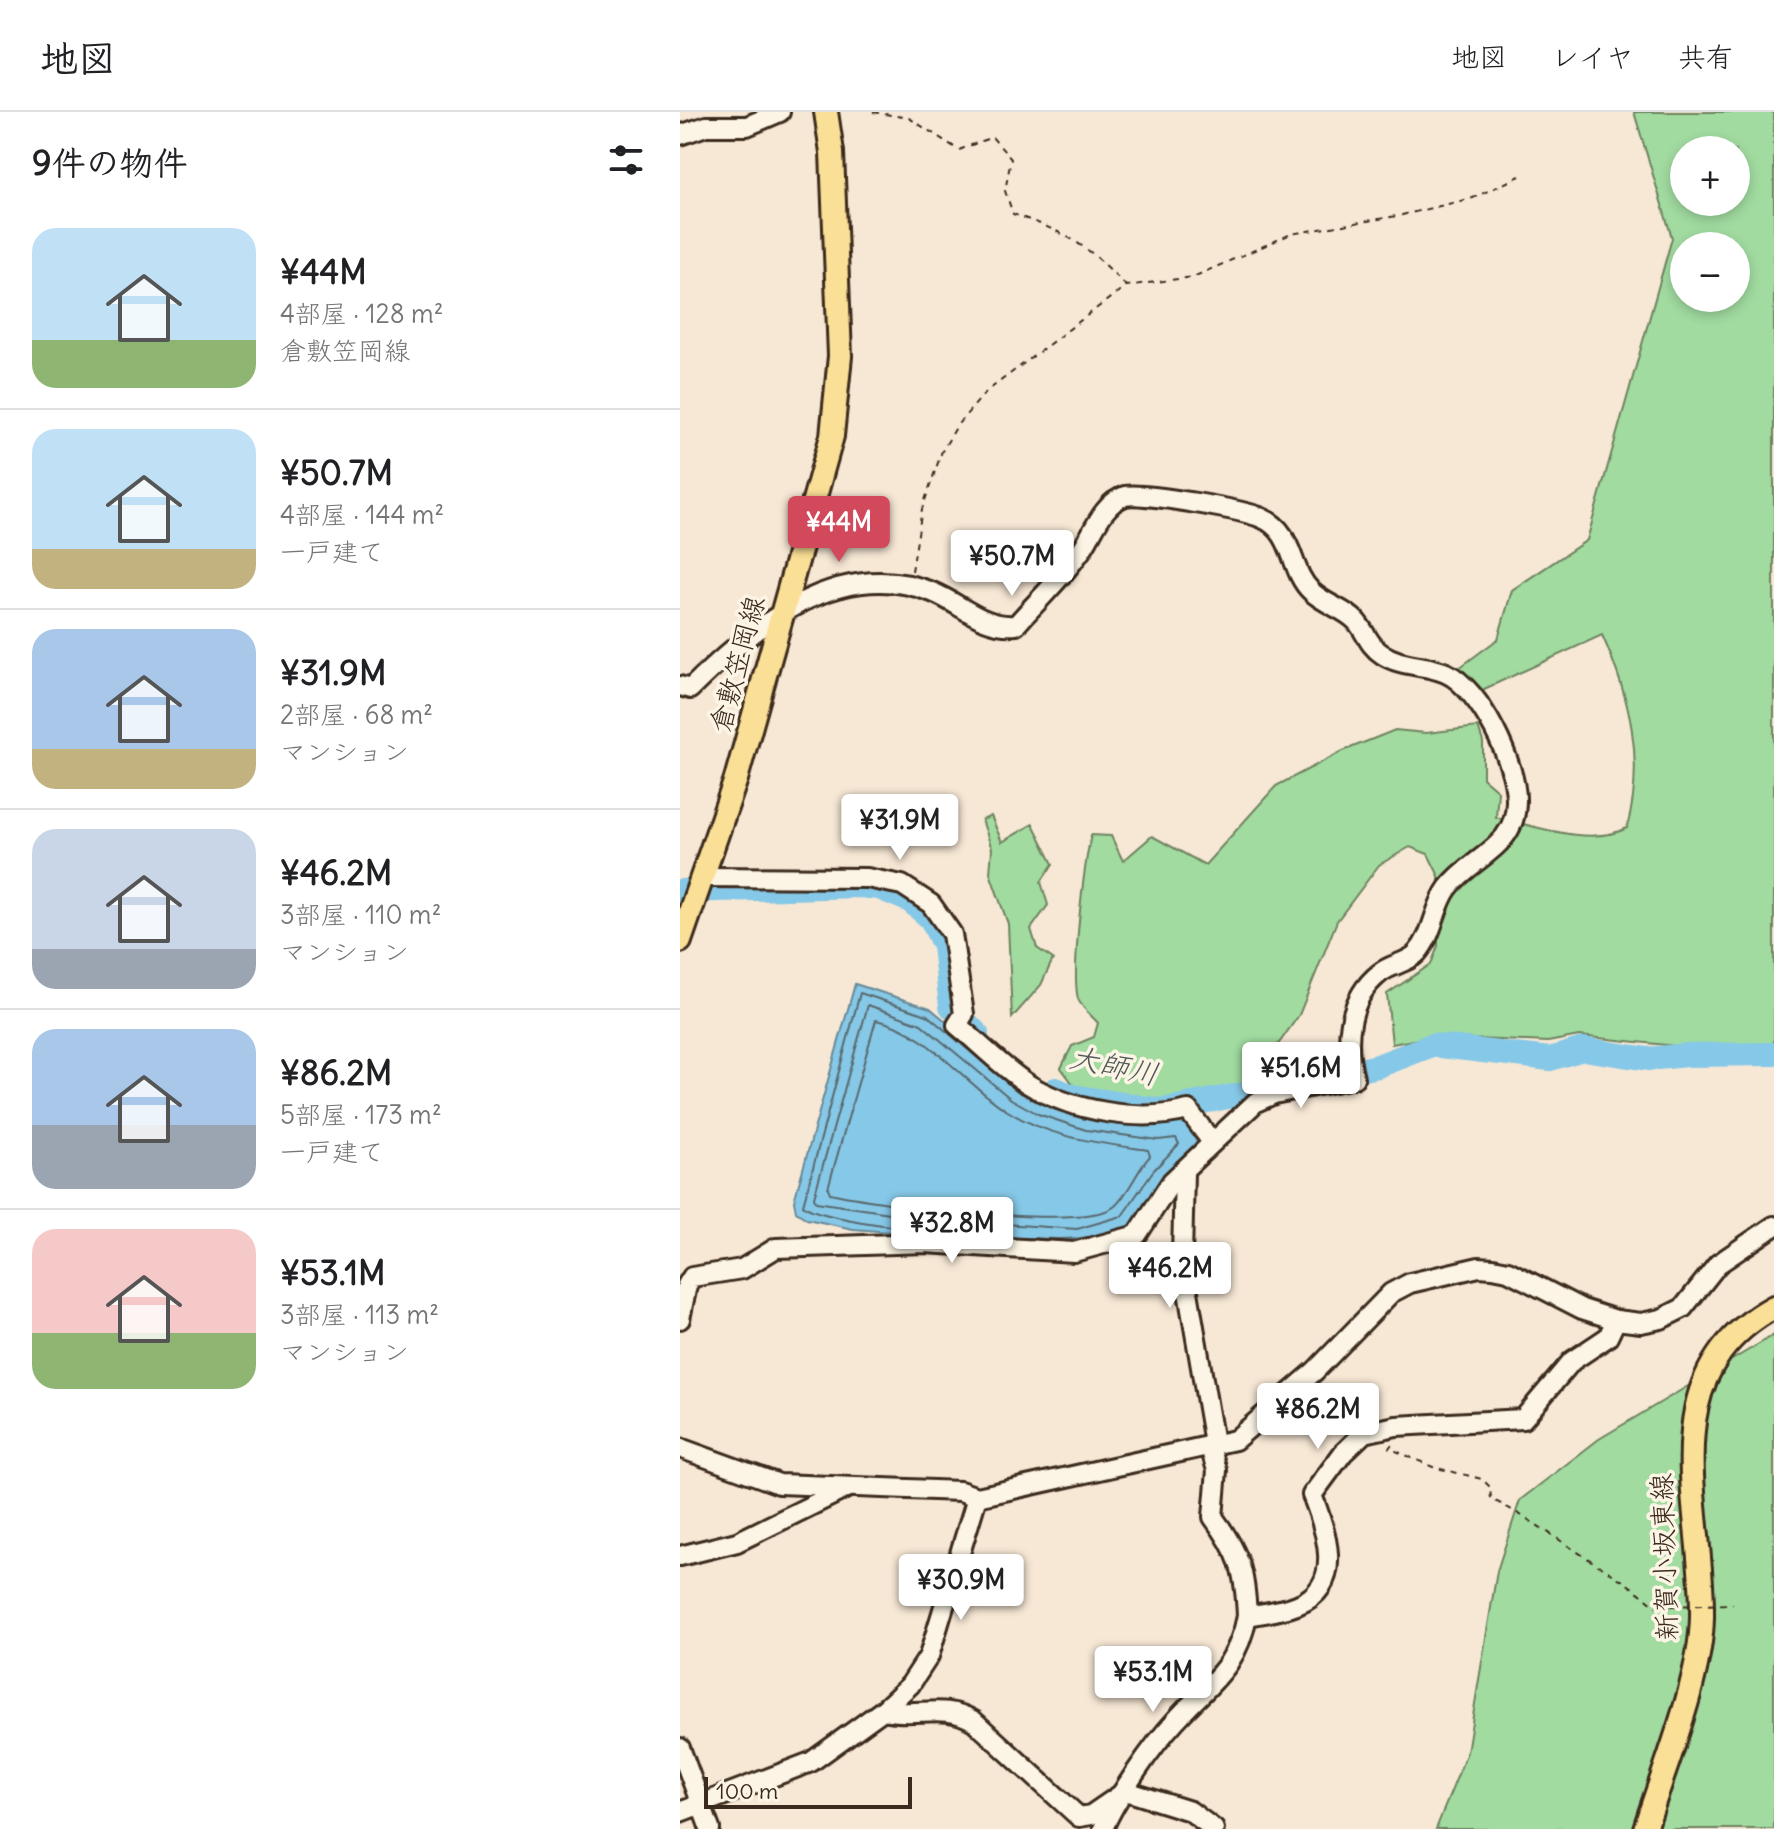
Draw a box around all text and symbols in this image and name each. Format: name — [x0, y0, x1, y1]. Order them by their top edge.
text: 地図 — [40, 35, 116, 82]
text: 地図 — [1451, 39, 1507, 75]
text: レイヤ — [1551, 39, 1634, 75]
text: 共有 — [1678, 39, 1734, 75]
map controls — [1670, 136, 1750, 312]
button: + — [1670, 136, 1750, 216]
icon: filters — [604, 138, 648, 182]
text: 9件の物件 — [32, 141, 188, 184]
button: − — [1670, 232, 1750, 312]
text: ¥44M — [280, 250, 367, 293]
icon: home — [96, 260, 192, 356]
text: 4部屋 · 128 m² — [280, 297, 443, 330]
text: 倉敷笠岡線 — [280, 334, 410, 367]
text: ¥50.7M — [280, 451, 393, 494]
icon: home — [96, 461, 192, 557]
pin: ¥44M — [792, 496, 886, 564]
text: 4部屋 · 144 m² — [280, 498, 444, 531]
text: ¥44M — [806, 505, 872, 538]
pin: ¥50.7M — [947, 530, 1077, 598]
text: 一戸建て — [280, 535, 384, 568]
text: ¥50.7M — [969, 539, 1055, 572]
street label: 倉敷笠岡線 — [701, 592, 773, 736]
text: ¥31.9M — [280, 651, 387, 694]
icon: home — [96, 661, 192, 757]
text: 2部屋 · 68 m² — [280, 698, 433, 731]
text: マンション — [280, 735, 409, 768]
pin: ¥31.9M — [835, 794, 965, 862]
text: ¥31.9M — [859, 803, 941, 836]
text: ¥46.2M — [280, 851, 392, 894]
icon: home — [96, 861, 192, 957]
text: 3部屋 · 110 m² — [280, 898, 441, 931]
text: マンション — [280, 935, 409, 968]
water label: 大師川 — [1066, 1037, 1162, 1093]
pin: ¥51.6M — [1236, 1042, 1366, 1110]
text: ¥86.2M — [280, 1051, 392, 1094]
text: ¥51.6M — [1260, 1051, 1342, 1084]
icon: home — [96, 1061, 192, 1157]
text: 5部屋 · 173 m² — [280, 1098, 442, 1131]
text: 一戸建て — [280, 1135, 384, 1168]
pin: ¥32.8M — [887, 1197, 1017, 1265]
text: ¥32.8M — [909, 1206, 995, 1239]
pin: ¥46.2M — [1105, 1242, 1235, 1310]
text: ¥53.1M — [280, 1251, 386, 1294]
text: ¥46.2M — [1127, 1251, 1213, 1284]
icon: home — [96, 1261, 192, 1357]
text: 3部屋 · 113 m² — [280, 1298, 439, 1331]
text: マンション — [280, 1335, 409, 1368]
pin: ¥86.2M — [1253, 1383, 1383, 1451]
text: ¥86.2M — [1275, 1392, 1361, 1425]
street label: 新賀小坂東線 — [1643, 1472, 1685, 1642]
pin: ¥30.9M — [896, 1554, 1026, 1622]
text: ¥30.9M — [917, 1563, 1005, 1596]
pin: ¥53.1M — [1088, 1646, 1218, 1714]
text: ¥53.1M — [1113, 1655, 1193, 1688]
scale bar — [704, 1773, 912, 1809]
text: 100 m — [716, 1777, 778, 1805]

